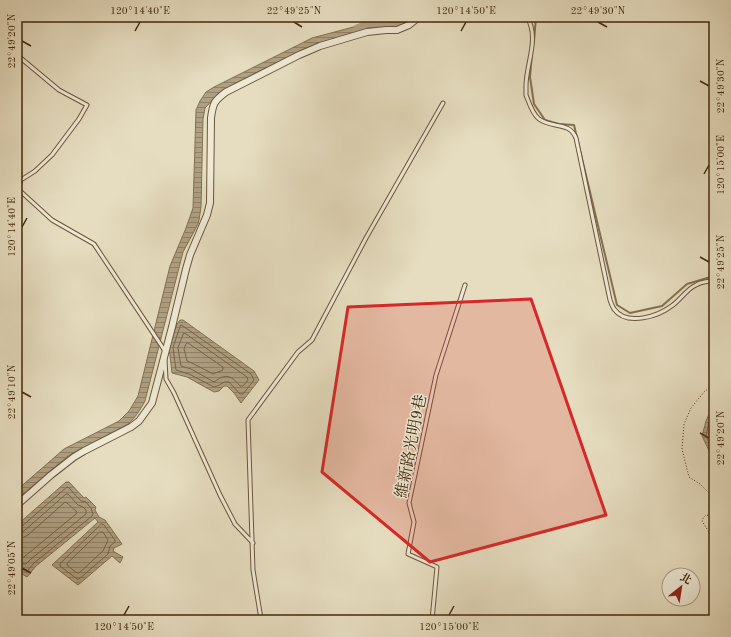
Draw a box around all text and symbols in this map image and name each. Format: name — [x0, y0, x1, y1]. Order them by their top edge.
text: 120°14'40"E — [110, 6, 170, 16]
text: 22°49'25"N — [267, 6, 322, 16]
text: 120°14'50"E — [436, 6, 496, 16]
text: 22°49'30"N — [571, 6, 626, 16]
text: 22°49'20"N — [7, 13, 17, 68]
text: 22°49'30"N — [716, 58, 726, 113]
text: 120°15'00"E — [716, 135, 726, 195]
text: 120°14'40"E — [7, 197, 17, 257]
text: 22°49'25"N — [716, 234, 726, 289]
text: 22°49'10"N — [7, 364, 17, 419]
street label: 維新路光明9巷 — [392, 393, 430, 500]
text: 22°49'20"N — [716, 410, 726, 465]
text: 22°49'05"N — [7, 540, 17, 595]
north arrow — [661, 567, 701, 607]
text: 北 — [678, 570, 694, 587]
text: 120°14'50"E — [94, 622, 154, 632]
text: 120°15'00"E — [419, 622, 479, 632]

